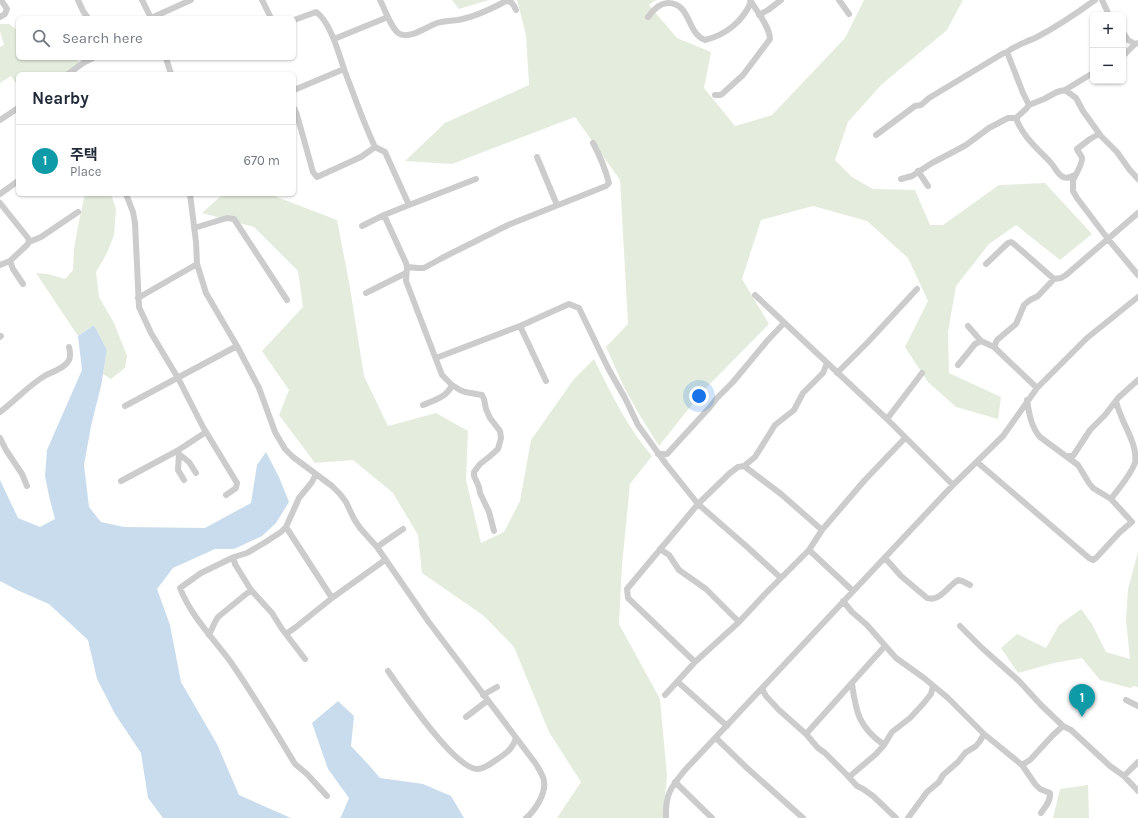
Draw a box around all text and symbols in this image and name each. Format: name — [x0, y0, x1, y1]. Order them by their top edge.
map controls — [1090, 12, 1126, 84]
button: + — [1090, 12, 1126, 48]
search box — [16, 16, 296, 60]
icon: search — [30, 27, 52, 49]
text: Search here — [62, 29, 143, 47]
button: − — [1090, 48, 1126, 84]
text: Nearby — [32, 88, 89, 108]
text: 주택 — [70, 146, 98, 164]
text: 1 — [43, 153, 47, 168]
text: 670 m — [243, 153, 280, 168]
text: Place — [70, 164, 101, 179]
your location — [689, 386, 709, 406]
pin: 1 — [1069, 684, 1095, 717]

